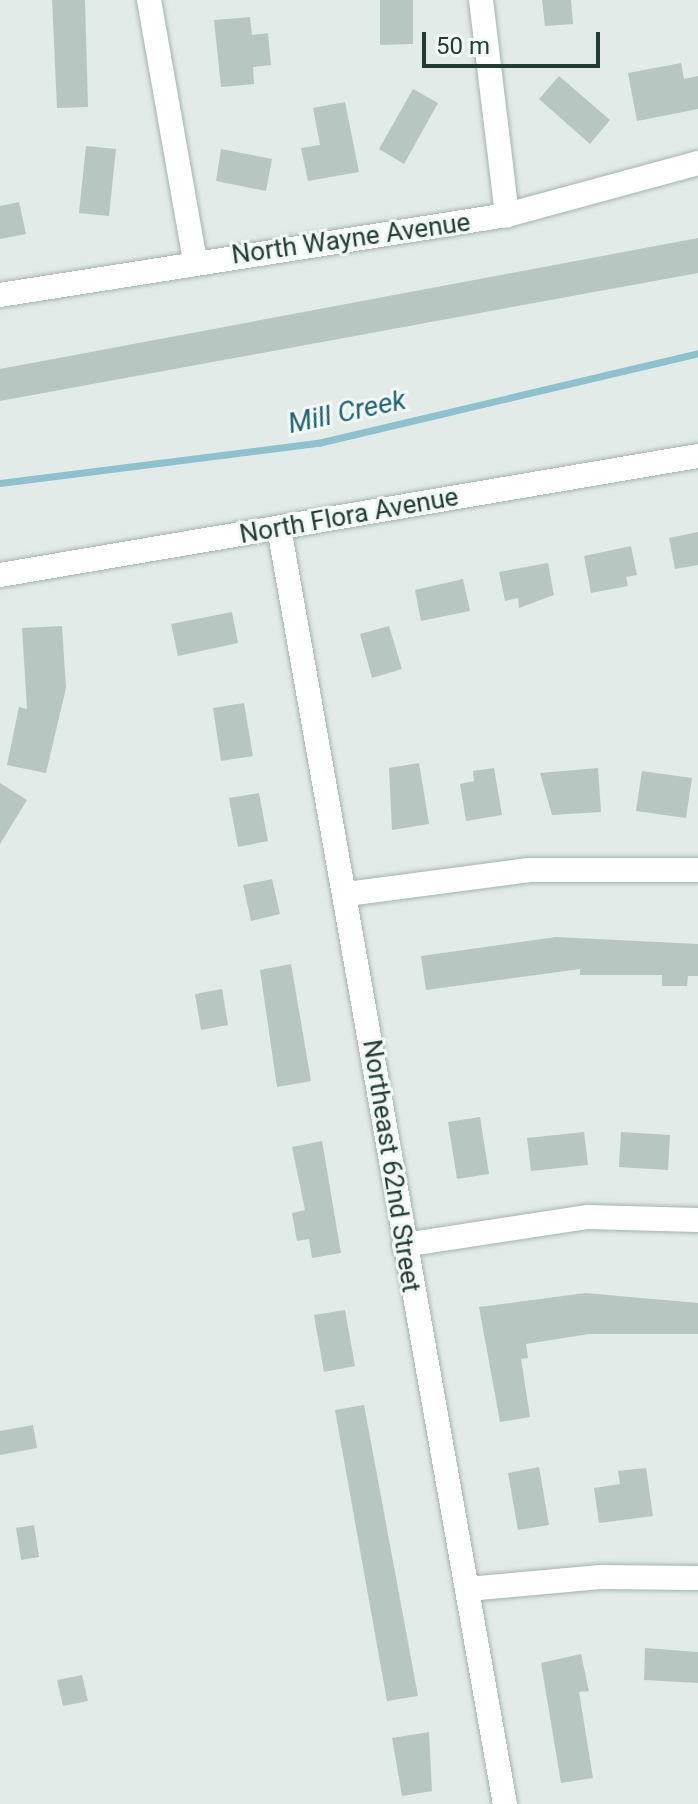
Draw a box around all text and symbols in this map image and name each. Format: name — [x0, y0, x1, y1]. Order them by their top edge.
scale bar — [426, 16, 604, 66]
text: 50 m — [436, 32, 490, 60]
street label: North Wayne Avenue — [230, 207, 472, 271]
water label: Mill Creek — [285, 383, 409, 441]
street label: North Flora Avenue — [237, 481, 461, 551]
street label: Northeast 62nd Street — [356, 1038, 426, 1294]

